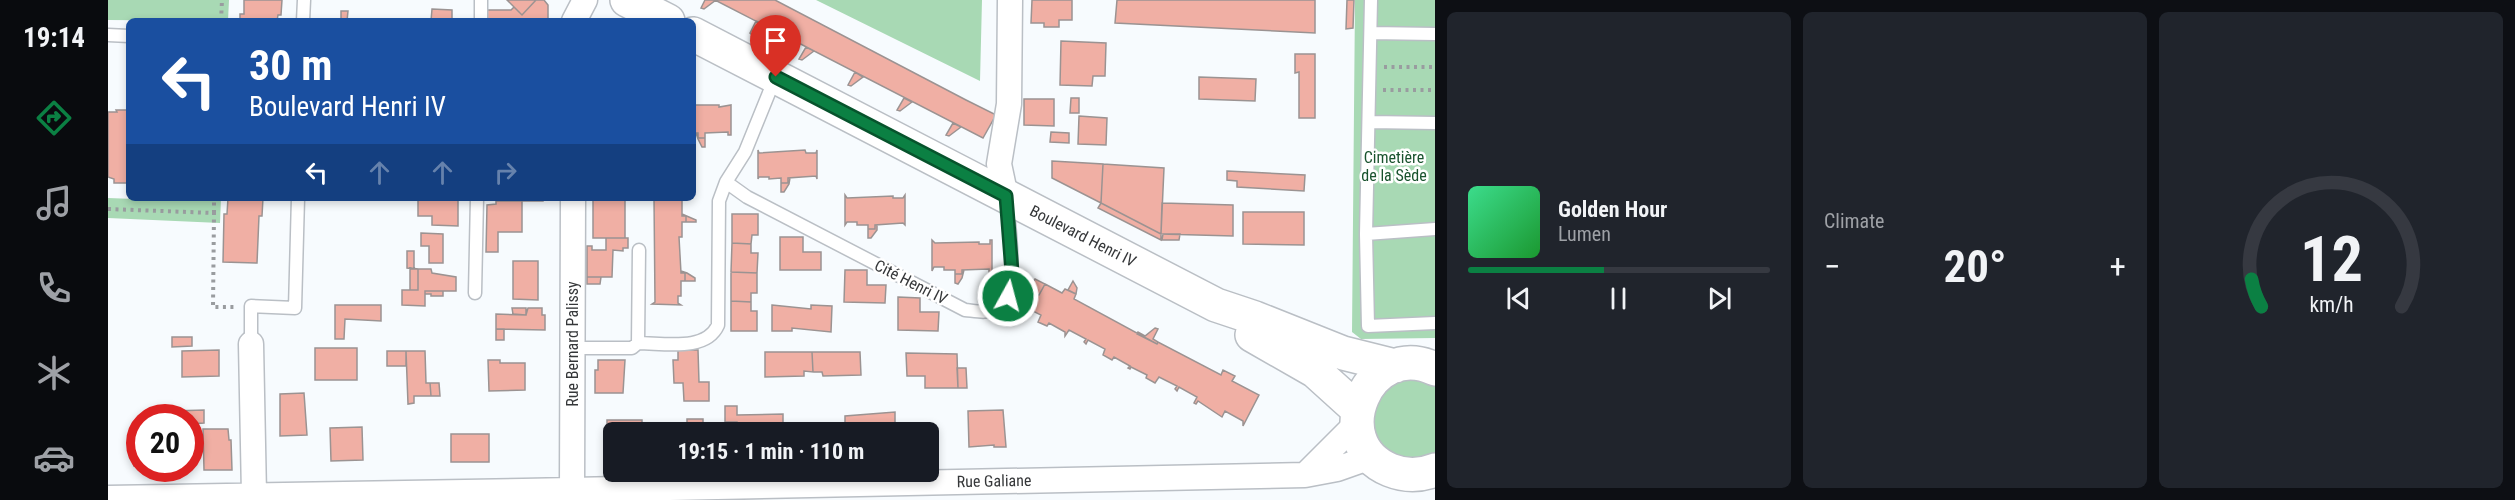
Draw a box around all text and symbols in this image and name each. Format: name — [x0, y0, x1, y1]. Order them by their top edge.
pin — [750, 15, 801, 77]
text: 19:14 — [23, 22, 85, 54]
icon: arrive — [759, 24, 792, 57]
text: 30 m — [249, 41, 332, 90]
icon: left — [150, 42, 228, 120]
text: Boulevard Henri IV — [249, 91, 446, 123]
icon: directions — [33, 97, 75, 139]
park label: Cimetière de la Sède — [1361, 148, 1427, 185]
icon: left — [300, 156, 333, 189]
icon: ahead — [363, 156, 396, 189]
icon: ahead — [426, 156, 459, 189]
icon: right — [489, 156, 522, 189]
icon: music — [33, 182, 75, 224]
text: Golden Hour — [1558, 197, 1667, 222]
street label: Boulevard Henri IV — [1027, 201, 1139, 271]
text: Climate — [1824, 209, 1884, 233]
text: Lumen — [1558, 222, 1611, 246]
text: 12 — [2299, 223, 2363, 296]
text: 20° — [1944, 240, 2007, 293]
text: − — [1824, 247, 1841, 286]
text: + — [2110, 247, 2126, 286]
street label: Cité Henri IV — [871, 256, 951, 308]
position arrow — [976, 264, 1040, 328]
icon: phone — [33, 267, 75, 309]
street label: Rue Bernard Palissy — [563, 281, 582, 407]
icon: previous — [1502, 282, 1535, 315]
icon: pause — [1602, 282, 1635, 315]
icon: next — [1703, 282, 1736, 315]
text: km/h — [2309, 292, 2353, 317]
icon: climate — [33, 352, 75, 394]
speed limit sign: 20 — [126, 404, 204, 482]
icon: car — [33, 437, 75, 479]
text: 19:15 · 1 min · 110 m — [678, 439, 864, 464]
street label: Rue Galiane — [956, 471, 1032, 491]

